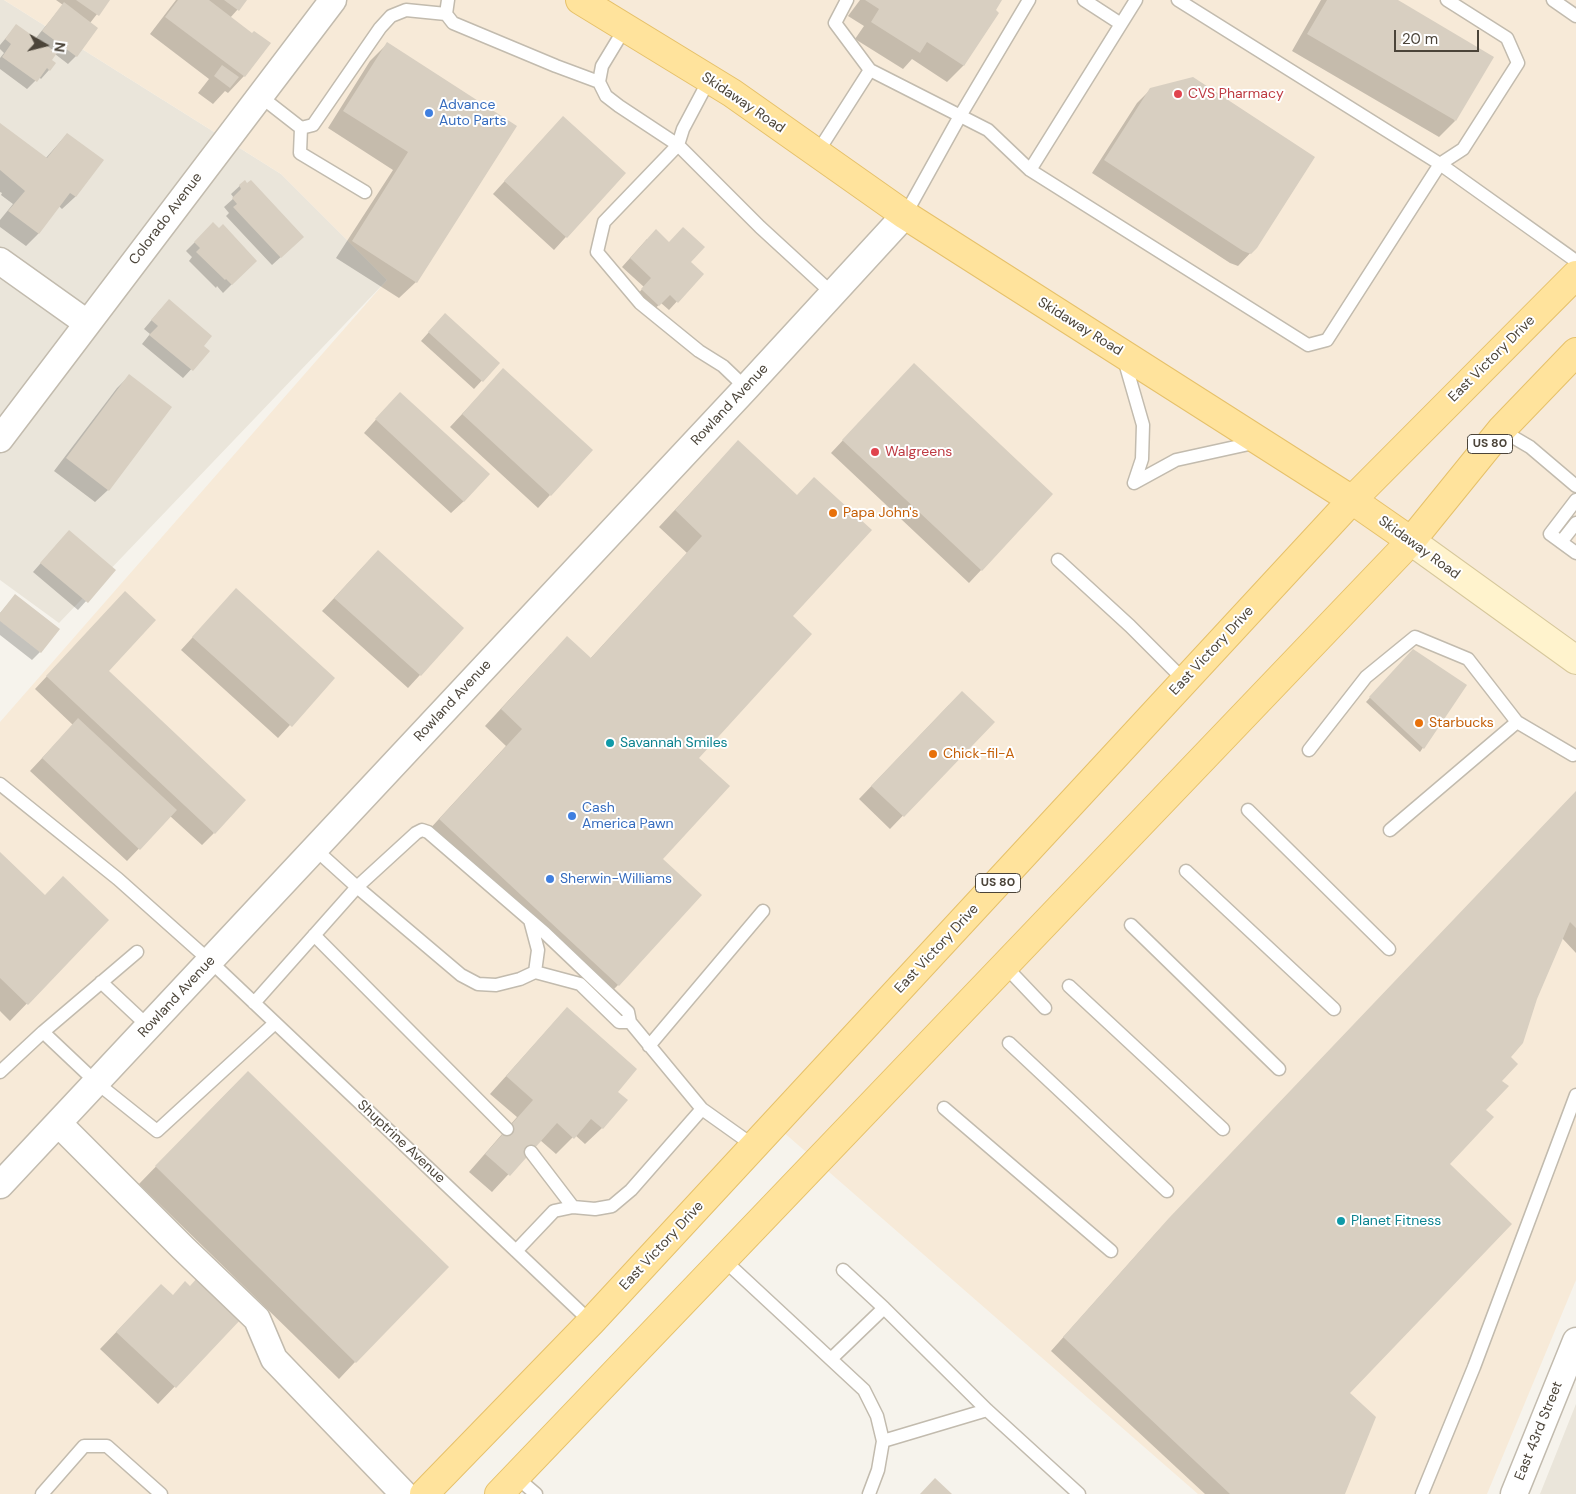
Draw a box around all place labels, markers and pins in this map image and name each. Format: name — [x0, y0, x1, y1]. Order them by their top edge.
place label: CVS Pharmacy — [1188, 86, 1284, 102]
marker: CVS Pharmacy — [1172, 88, 1184, 100]
place label: Advance Auto Parts — [439, 97, 507, 130]
marker: Advance Auto Parts — [423, 107, 435, 119]
place label: Walgreens — [885, 444, 952, 460]
marker: Walgreens — [869, 446, 881, 458]
place label: Papa John's — [843, 505, 918, 521]
marker: Papa John's — [827, 507, 839, 519]
place label: Starbucks — [1429, 715, 1494, 731]
marker: Starbucks — [1413, 717, 1425, 729]
place label: Savannah Smiles — [620, 735, 728, 751]
marker: Savannah Smiles — [604, 737, 616, 749]
place label: Chick-fil-A — [943, 746, 1015, 762]
marker: Chick-fil-A — [927, 748, 939, 760]
place label: Cash America Pawn — [582, 800, 674, 832]
marker: Cash America Pawn — [566, 810, 578, 822]
place label: Sherwin-Williams — [560, 871, 672, 887]
marker: Sherwin-Williams — [544, 873, 556, 885]
place label: Planet Fitness — [1351, 1213, 1441, 1229]
marker: Planet Fitness — [1335, 1215, 1347, 1227]

